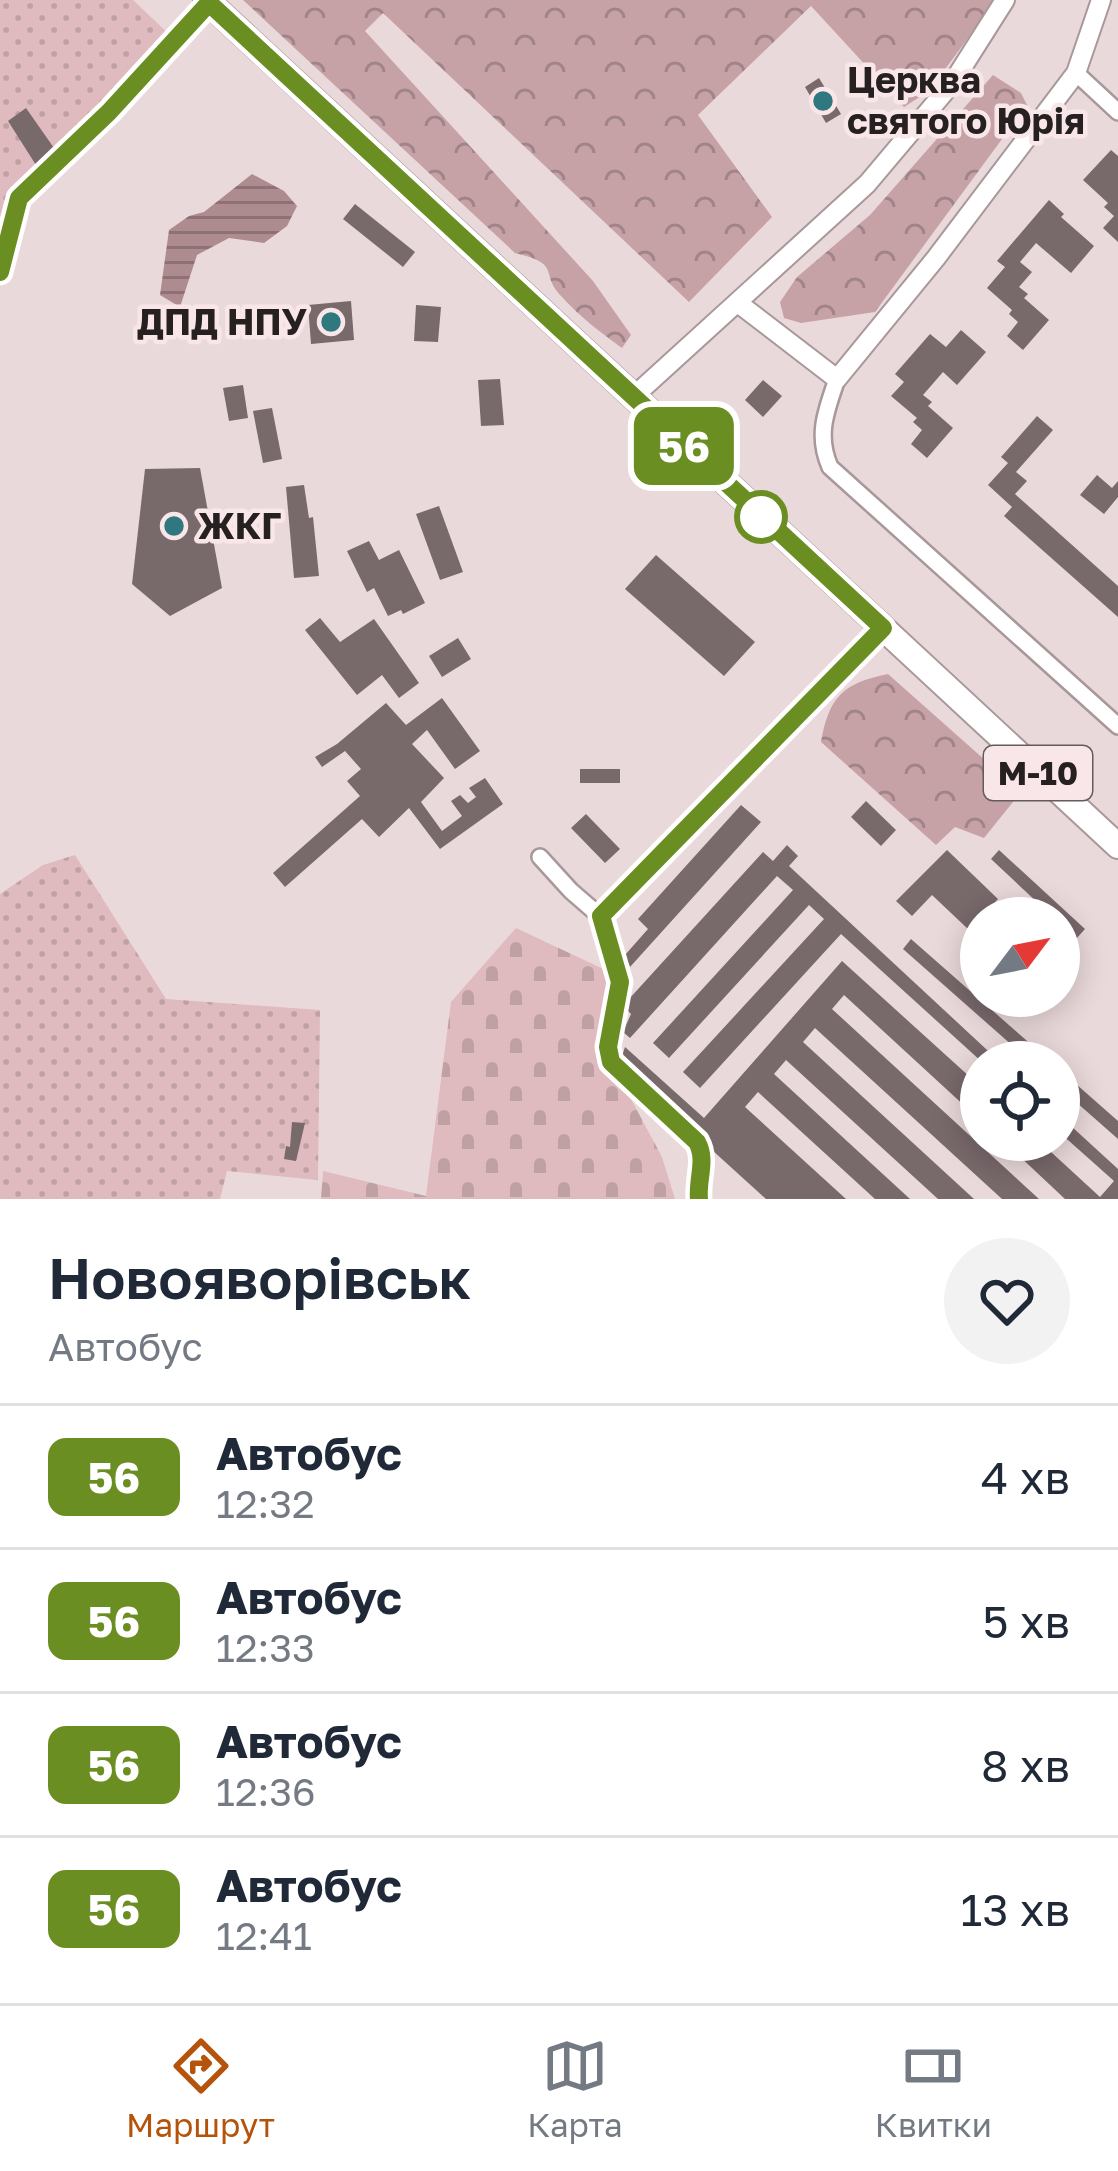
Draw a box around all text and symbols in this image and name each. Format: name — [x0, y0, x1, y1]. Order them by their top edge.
place label: Церква святого Юрія — [847, 58, 1085, 142]
marker: Церква святого Юрія — [810, 88, 836, 114]
place label: ДПД НПУ — [137, 300, 307, 343]
marker: ДПД НПУ — [318, 309, 344, 335]
line badge: 56 — [630, 407, 738, 485]
text: 56 — [658, 421, 710, 471]
unlabelled marker — [736, 492, 786, 542]
place label: ЖКГ — [198, 504, 281, 547]
marker: ЖКГ — [161, 513, 187, 539]
road number: М-10 — [984, 746, 1092, 800]
north arrow — [960, 897, 1080, 1017]
map controls — [960, 897, 1080, 1161]
button: locate — [960, 1041, 1080, 1161]
button: heart — [944, 1238, 1070, 1364]
text: Новояворівськ — [48, 1243, 471, 1312]
text: Автобус — [48, 1323, 203, 1370]
text: Автобус — [216, 1426, 402, 1480]
text: 4 хв — [981, 1450, 1070, 1504]
text: 56 — [88, 1452, 140, 1502]
text: 12:32 — [216, 1480, 315, 1527]
text: Автобус — [216, 1570, 402, 1624]
text: 5 хв — [982, 1594, 1070, 1648]
text: 56 — [88, 1596, 140, 1646]
text: 12:33 — [216, 1624, 315, 1671]
text: Автобус — [216, 1714, 402, 1768]
text: 8 хв — [981, 1738, 1070, 1792]
text: 56 — [88, 1740, 140, 1790]
text: 12:36 — [216, 1768, 316, 1815]
text: Автобус — [216, 1858, 402, 1912]
text: 13 хв — [960, 1882, 1070, 1936]
text: 56 — [88, 1884, 140, 1934]
text: 12:41 — [216, 1912, 312, 1959]
tab: Маршрут — [126, 2033, 275, 2144]
tab: Карта — [527, 2033, 623, 2144]
tab: Квитки — [875, 2033, 992, 2144]

